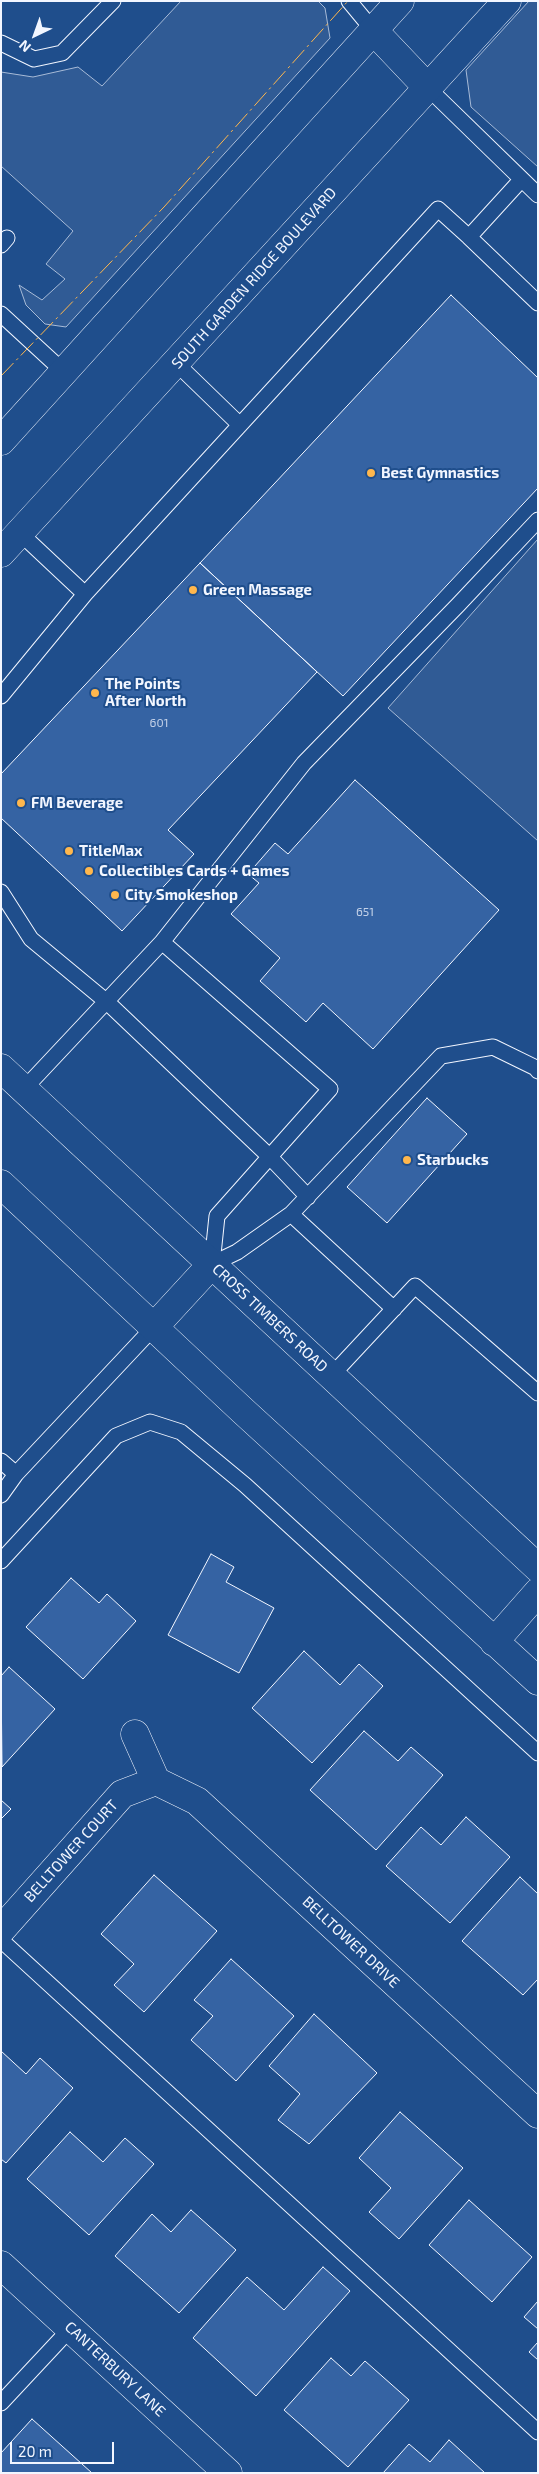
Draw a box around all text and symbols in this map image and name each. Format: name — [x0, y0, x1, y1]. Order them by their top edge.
north arrow — [10, 10, 60, 60]
text: N — [15, 37, 34, 56]
street label: SOUTH GARDEN RIDGE BOULEVARD — [168, 184, 340, 372]
place label: Best Gymnastics — [381, 464, 499, 482]
marker: Best Gymnastics — [365, 467, 377, 479]
place label: Green Massage — [203, 581, 312, 599]
marker: Green Massage — [187, 584, 199, 596]
place label: The Points After North — [105, 675, 186, 710]
marker: The Points After North — [89, 687, 101, 699]
house number: 601 — [150, 716, 168, 730]
place label: FM Beverage — [31, 794, 123, 812]
marker: FM Beverage — [15, 797, 27, 809]
place label: TitleMax — [79, 842, 142, 860]
marker: TitleMax — [63, 845, 75, 857]
place label: Collectibles Cards + Games — [99, 862, 289, 880]
marker: Collectibles Cards + Games — [83, 865, 95, 877]
place label: City Smokeshop — [125, 886, 238, 904]
marker: City Smokeshop — [109, 889, 121, 901]
house number: 651 — [356, 905, 374, 919]
place label: Starbucks — [417, 1151, 489, 1169]
marker: Starbucks — [401, 1154, 413, 1166]
street label: CROSS TIMBERS ROAD — [209, 1260, 331, 1376]
street label: BELLTOWER COURT — [20, 1796, 122, 1906]
street label: BELLTOWER DRIVE — [299, 1892, 403, 1992]
street label: CANTERBURY LANE — [61, 2318, 169, 2420]
scale bar — [12, 2432, 116, 2464]
text: 20 m — [18, 2442, 52, 2460]

